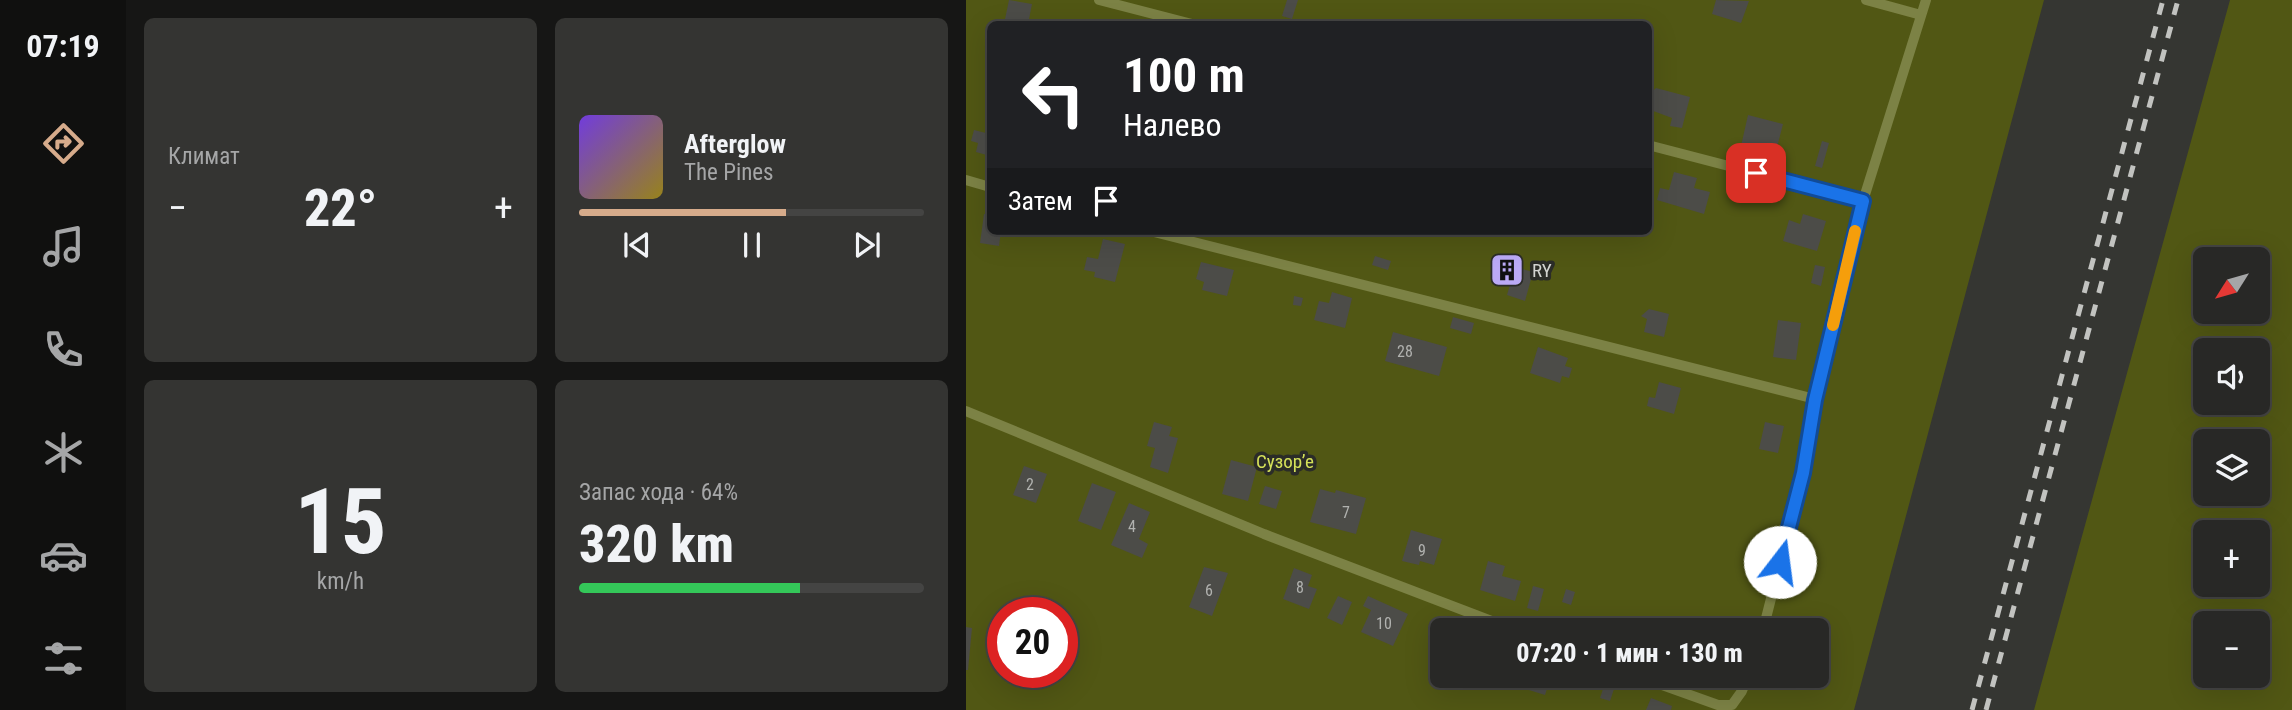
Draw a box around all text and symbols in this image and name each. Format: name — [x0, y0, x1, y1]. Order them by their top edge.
text: 07:19 — [26, 27, 100, 65]
text: 100 m — [1123, 47, 1245, 104]
icon: left — [1008, 49, 1099, 140]
text: Налево — [1123, 106, 1222, 144]
icon: directions — [39, 119, 88, 168]
text: Afterglow — [684, 129, 786, 159]
text: Климат — [168, 143, 240, 170]
pin — [1726, 143, 1786, 203]
icon: arrive — [1737, 154, 1775, 192]
text: The Pines — [684, 159, 774, 186]
text: 22° — [304, 178, 377, 239]
icon: arrive — [1087, 182, 1125, 220]
text: − — [168, 186, 187, 230]
text: + — [494, 186, 513, 230]
text: Затем — [1008, 186, 1073, 216]
icon: music — [39, 222, 88, 271]
icon: previous — [618, 226, 656, 264]
icon: pause — [733, 226, 771, 264]
icon: next — [848, 226, 886, 264]
north arrow — [2193, 247, 2270, 324]
map controls — [2193, 247, 2270, 688]
building icon: RY — [1488, 251, 1526, 289]
place label: RY — [1532, 259, 1552, 282]
icon: phone — [39, 325, 88, 374]
button: sound — [2193, 338, 2270, 415]
house number: 28 — [1397, 342, 1413, 361]
icon: climate — [39, 428, 88, 477]
button: layers — [2193, 429, 2270, 506]
park label: Сузорʼе — [1256, 450, 1314, 473]
text: 15 — [295, 469, 386, 575]
house number: 2 — [1026, 475, 1034, 494]
text: Запас хода · 64% — [579, 479, 738, 506]
house number: 7 — [1342, 503, 1350, 522]
text: 320 km — [579, 514, 734, 575]
house number: 4 — [1128, 517, 1136, 536]
button: + — [2193, 520, 2270, 597]
position arrow — [1743, 525, 1817, 599]
icon: car — [39, 531, 88, 580]
house number: 9 — [1418, 541, 1426, 560]
text: km/h — [317, 568, 364, 595]
house number: 8 — [1296, 578, 1304, 597]
house number: 6 — [1205, 581, 1213, 600]
speed limit sign: 20 — [987, 597, 1078, 688]
button: − — [2193, 611, 2270, 688]
house number: 10 — [1376, 614, 1392, 633]
icon: filters — [39, 634, 88, 683]
text: 07:20 · 1 мин · 130 m — [1516, 638, 1743, 668]

